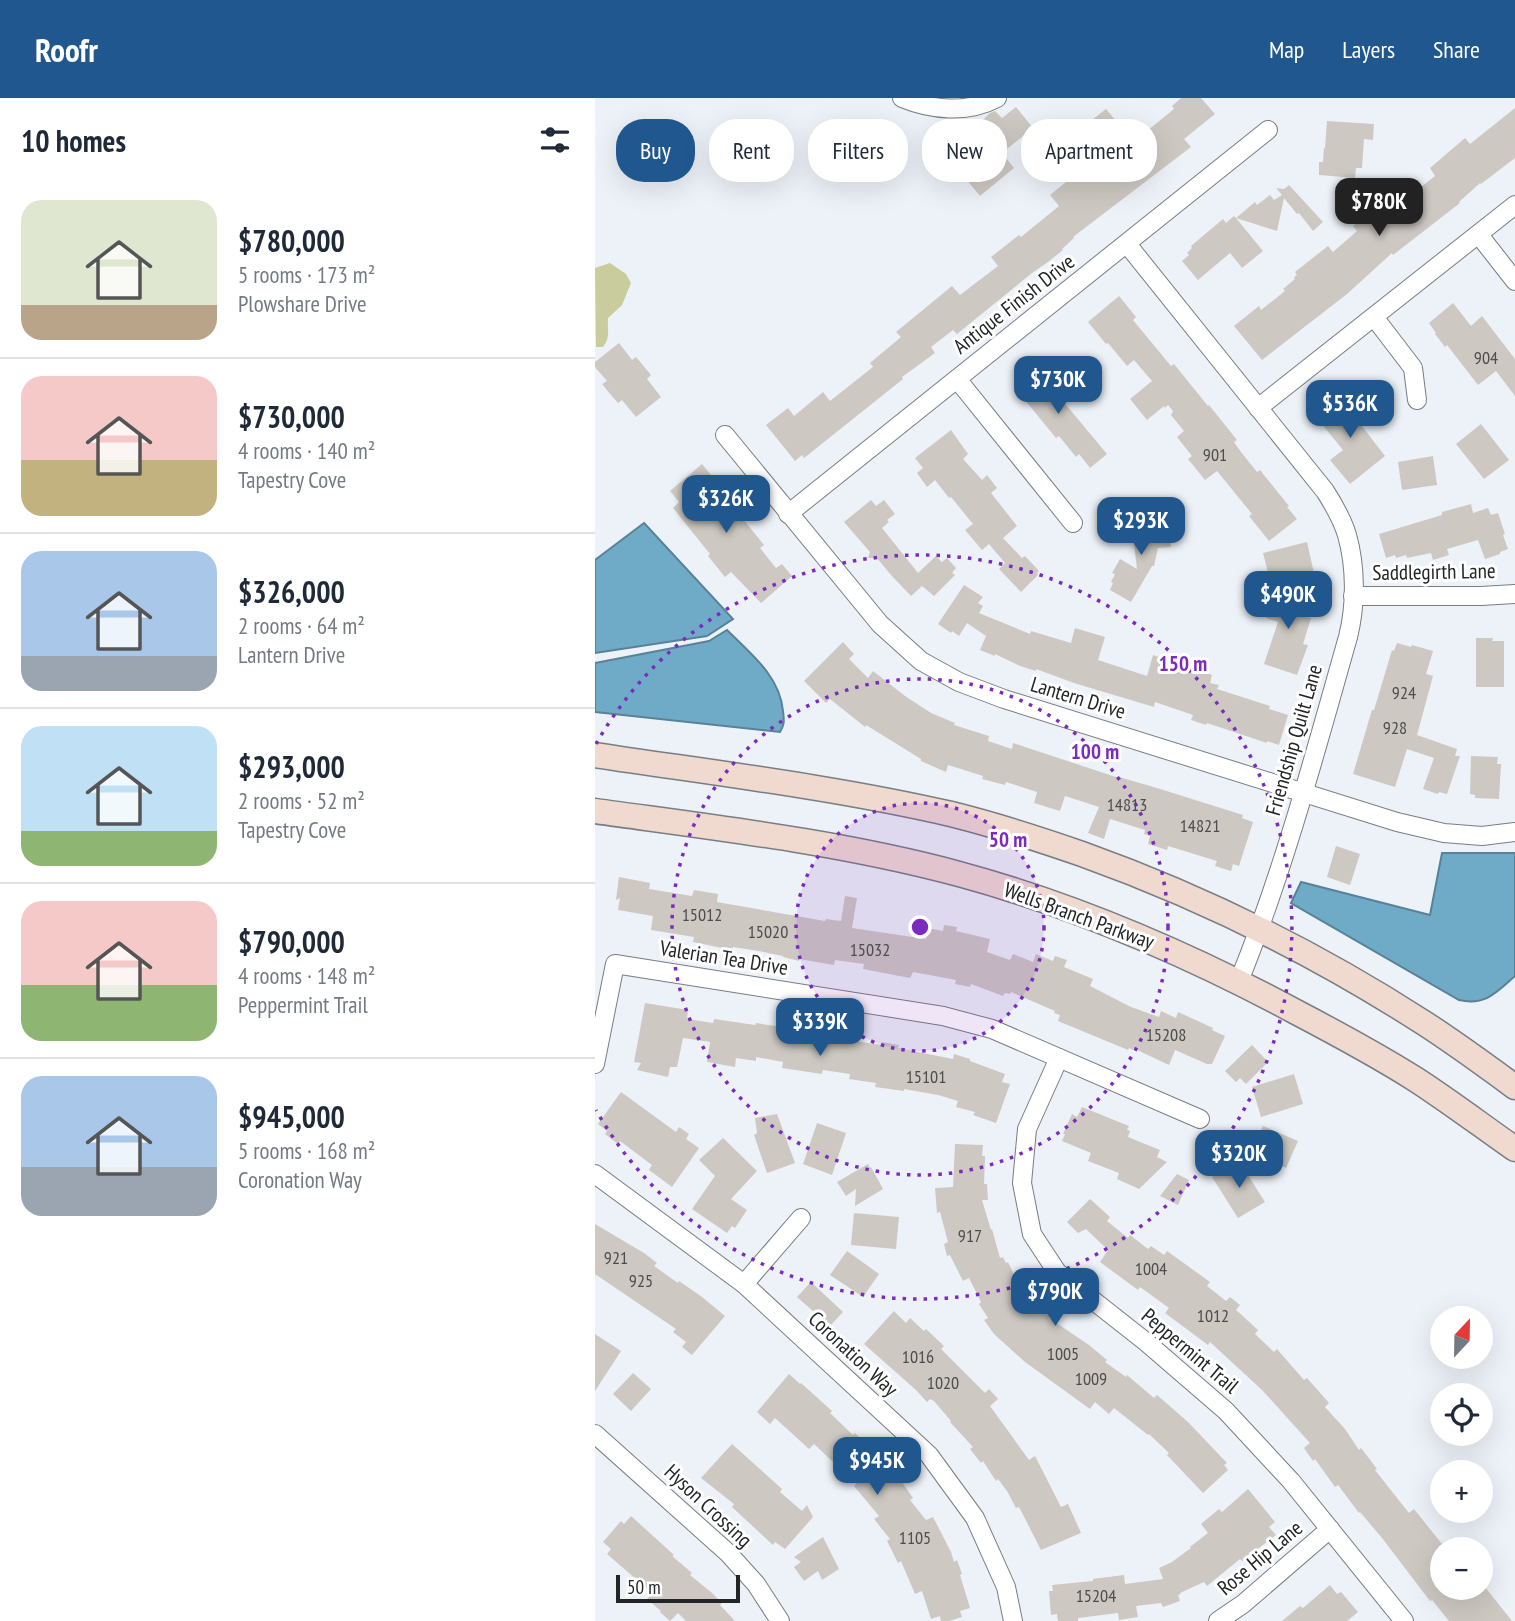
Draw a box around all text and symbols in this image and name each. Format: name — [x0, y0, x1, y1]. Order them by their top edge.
text: Roofr — [35, 28, 98, 71]
text: Map — [1269, 34, 1304, 65]
text: Layers — [1342, 34, 1395, 65]
text: Share — [1433, 34, 1480, 65]
chip: Buy — [616, 119, 695, 182]
chip: Rent — [709, 119, 794, 182]
chip: Filters — [808, 119, 908, 182]
chip: New — [922, 119, 1007, 182]
chip: Apartment — [1021, 119, 1157, 182]
text: 10 homes — [21, 121, 126, 160]
icon: filters — [536, 121, 574, 159]
pin: $780K — [1330, 178, 1428, 238]
text: $780K — [1351, 186, 1407, 215]
text: $780,000 — [238, 221, 345, 260]
icon: home — [77, 228, 161, 312]
street label: Antique Finish Drive — [948, 248, 1080, 359]
text: 5 rooms · 173 m² — [238, 260, 375, 289]
text: Plowshare Drive — [238, 289, 367, 318]
house number: 904 — [1474, 346, 1498, 369]
pin: $730K — [1009, 356, 1107, 416]
text: $730K — [1030, 364, 1086, 393]
pin: $536K — [1301, 380, 1399, 440]
text: $536K — [1322, 388, 1378, 417]
text: $730,000 — [238, 397, 345, 436]
icon: home — [77, 404, 161, 488]
text: 4 rooms · 140 m² — [238, 436, 375, 465]
house number: 901 — [1203, 443, 1227, 466]
text: Tapestry Cove — [238, 465, 346, 494]
pin: $326K — [677, 476, 775, 535]
text: $326K — [698, 483, 754, 512]
pin: $293K — [1092, 498, 1190, 557]
text: $293K — [1113, 505, 1169, 534]
street label: Saddlegirth Lane — [1372, 557, 1496, 586]
text: $326,000 — [238, 572, 345, 611]
pin: $490K — [1239, 572, 1337, 631]
icon: home — [77, 579, 161, 663]
text: $490K — [1260, 579, 1316, 608]
text: 2 rooms · 64 m² — [238, 611, 365, 640]
text: Lantern Drive — [238, 640, 345, 669]
text: 150 m — [1159, 650, 1207, 677]
street label: Friendship Quilt Lane — [1259, 661, 1328, 818]
street label: Lantern Drive — [1027, 670, 1129, 725]
house number: 924 — [1392, 681, 1416, 704]
house number: 928 — [1383, 716, 1407, 739]
text: 100 m — [1071, 738, 1119, 765]
text: $293,000 — [238, 747, 345, 786]
icon: home — [77, 754, 161, 838]
text: 2 rooms · 52 m² — [238, 786, 365, 815]
house number: 14813 — [1107, 793, 1147, 816]
house number: 14821 — [1180, 814, 1220, 837]
text: Tapestry Cove — [238, 815, 346, 844]
text: 50 m — [989, 826, 1027, 853]
street label: Wells Branch Parkway — [1000, 876, 1158, 955]
house number: 15012 — [682, 903, 722, 926]
centre of rings — [908, 915, 932, 939]
house number: 15020 — [748, 920, 788, 943]
text: $790,000 — [238, 922, 345, 961]
icon: home — [77, 929, 161, 1013]
street label: Valerian Tea Drive — [657, 934, 790, 981]
house number: 15032 — [850, 938, 890, 961]
text: 4 rooms · 148 m² — [238, 961, 375, 990]
text: Peppermint Trail — [238, 990, 368, 1019]
pin: $339K — [771, 998, 869, 1058]
text: $339K — [792, 1006, 848, 1035]
house number: 15208 — [1146, 1023, 1186, 1046]
house number: 15101 — [906, 1065, 946, 1088]
text: $945,000 — [238, 1097, 345, 1136]
icon: home — [77, 1104, 161, 1188]
pin: $320K — [1190, 1130, 1288, 1190]
text: 5 rooms · 168 m² — [238, 1136, 375, 1165]
text: $320K — [1211, 1138, 1267, 1167]
text: Coronation Way — [238, 1165, 362, 1194]
house number: 917 — [958, 1224, 982, 1247]
house number: 921 — [604, 1246, 628, 1269]
house number: 1004 — [1135, 1257, 1167, 1280]
pin: $790K — [1006, 1268, 1104, 1328]
house number: 925 — [629, 1269, 653, 1292]
text: $790K — [1027, 1276, 1083, 1305]
street label: Peppermint Trail — [1136, 1302, 1244, 1399]
house number: 1012 — [1197, 1304, 1229, 1327]
street label: Coronation Way — [803, 1305, 904, 1402]
north arrow — [1430, 1306, 1493, 1368]
map controls — [1430, 1306, 1493, 1600]
house number: 1005 — [1047, 1342, 1079, 1365]
house number: 1016 — [902, 1345, 934, 1368]
house number: 1009 — [1075, 1367, 1107, 1390]
house number: 1020 — [927, 1371, 959, 1394]
button: locate — [1430, 1383, 1493, 1446]
pin: $945K — [828, 1438, 926, 1497]
text: $945K — [849, 1445, 905, 1474]
street label: Hyson Crossing — [659, 1458, 758, 1553]
button: + — [1430, 1460, 1493, 1523]
street label: Rose Hip Lane — [1212, 1514, 1308, 1601]
house number: 1105 — [899, 1526, 931, 1549]
button: − — [1430, 1537, 1493, 1600]
scale bar — [616, 1572, 740, 1604]
text: 50 m — [627, 1575, 661, 1599]
house number: 15204 — [1076, 1584, 1116, 1607]

